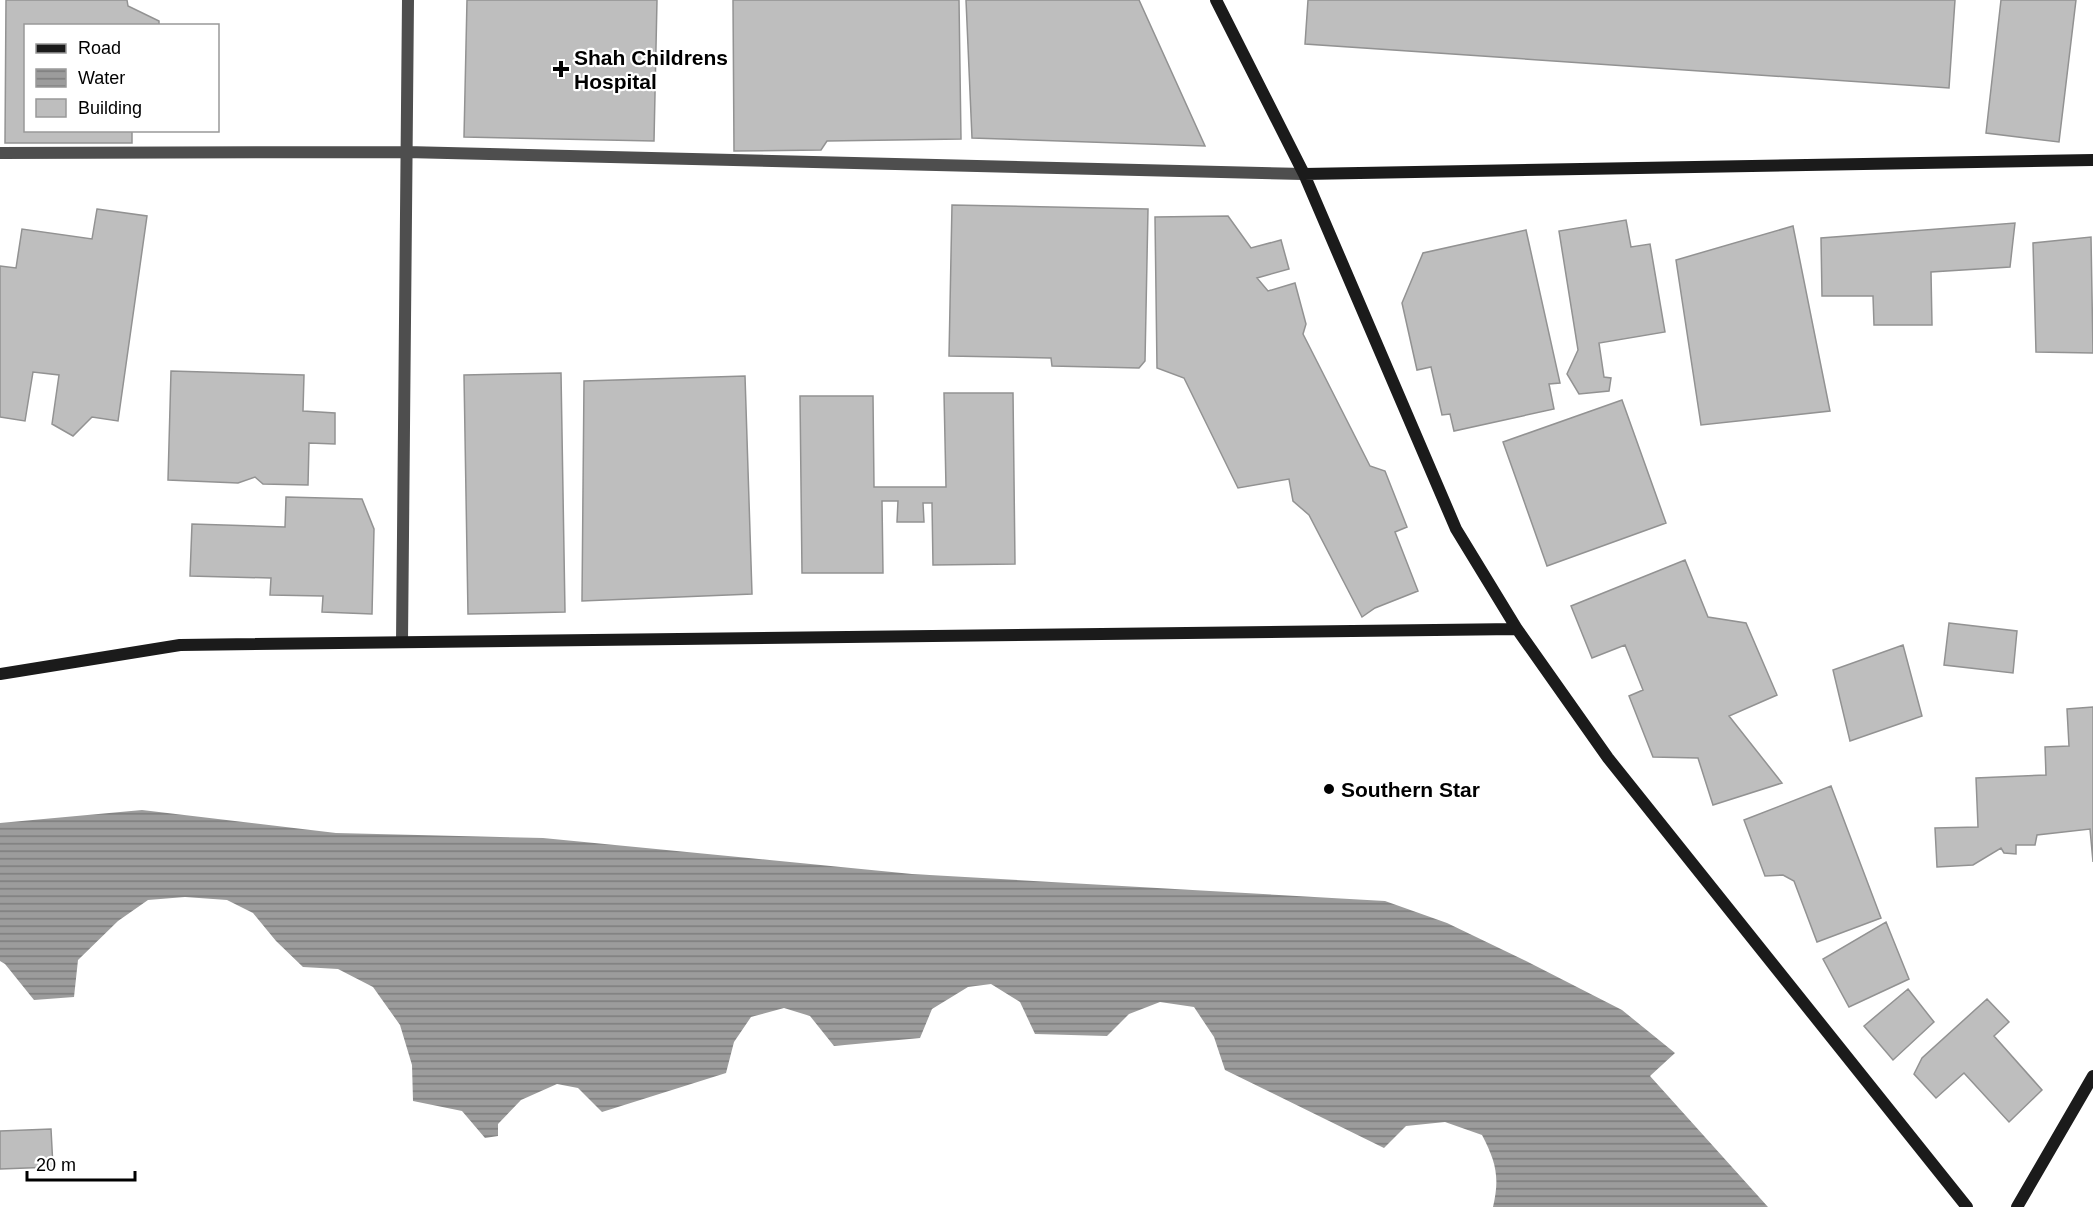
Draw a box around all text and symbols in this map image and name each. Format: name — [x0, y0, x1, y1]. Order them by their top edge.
legend — [24, 24, 219, 132]
text: Road — [78, 38, 121, 58]
place label: Shah Childrens Hospital — [574, 46, 728, 93]
marker: Shah Childrens Hospital — [552, 60, 570, 78]
text: Water — [78, 68, 125, 88]
text: Building — [78, 98, 142, 118]
place label: Southern Star — [1341, 778, 1480, 801]
marker: Southern Star — [1322, 782, 1336, 796]
scale bar — [27, 1144, 135, 1182]
text: 20 m — [36, 1155, 76, 1175]

